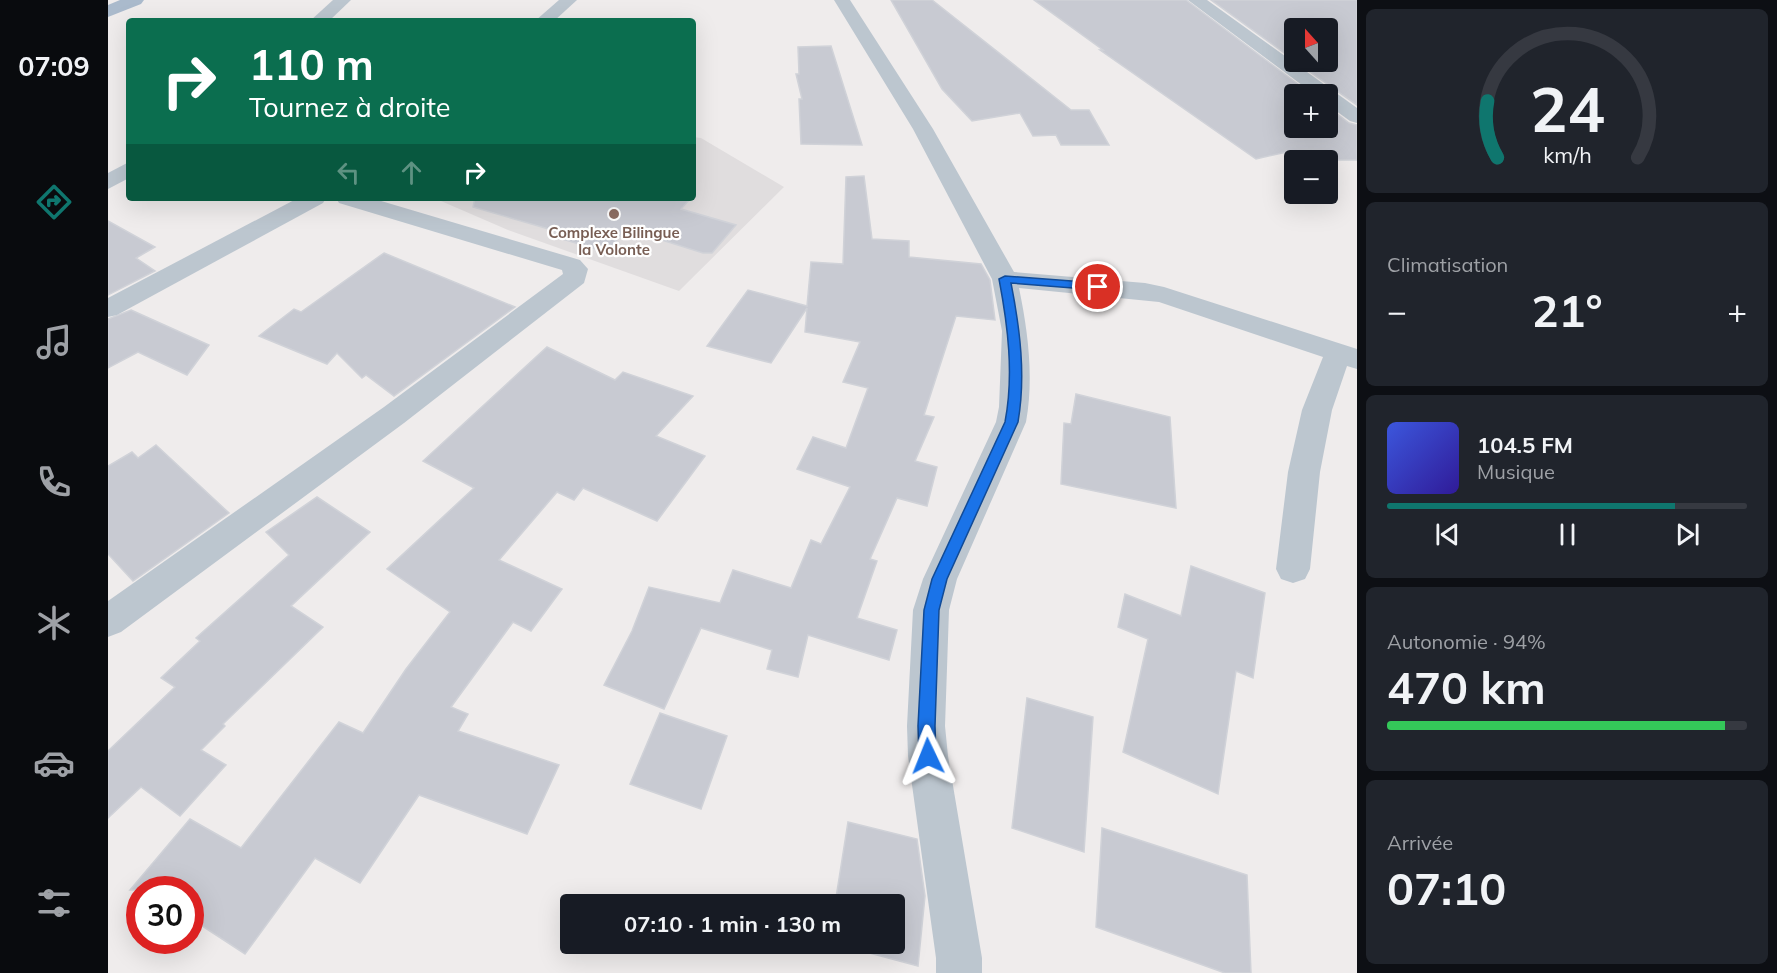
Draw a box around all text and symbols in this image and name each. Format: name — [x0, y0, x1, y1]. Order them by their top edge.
north arrow — [1284, 18, 1338, 72]
map controls — [1284, 18, 1338, 204]
text: 110 m — [249, 38, 374, 91]
icon: right — [150, 42, 228, 120]
text: 07:09 — [18, 49, 90, 83]
text: 24 — [1530, 69, 1604, 148]
button: + — [1284, 84, 1338, 138]
text: Tournez à droite — [249, 90, 450, 124]
text: km/h — [1543, 141, 1591, 168]
button: − — [1284, 150, 1338, 204]
icon: left — [332, 156, 365, 189]
icon: ahead — [395, 156, 428, 189]
icon: right — [458, 156, 491, 189]
icon: directions — [33, 181, 75, 223]
marker: Complexe Bilingue la Volonte — [607, 207, 621, 221]
place label: Complexe Bilingue la Volonte — [548, 223, 680, 259]
text: Climatisation — [1387, 252, 1508, 277]
pin — [1072, 261, 1123, 312]
icon: arrive — [1081, 270, 1114, 303]
text: 21° — [1531, 282, 1603, 338]
text: − — [1387, 290, 1407, 331]
text: + — [1727, 290, 1747, 331]
icon: music — [33, 321, 75, 363]
text: 104.5 FM — [1477, 431, 1573, 459]
text: Musique — [1477, 459, 1555, 484]
icon: phone — [33, 461, 75, 503]
icon: previous — [1431, 518, 1464, 551]
icon: pause — [1551, 518, 1584, 551]
icon: next — [1671, 518, 1704, 551]
icon: climate — [33, 602, 75, 644]
text: Autonomie · 94% — [1387, 629, 1546, 654]
text: 470 km — [1387, 659, 1546, 715]
position arrow — [896, 724, 960, 788]
icon: car — [33, 742, 75, 784]
text: Arrivée — [1387, 830, 1453, 855]
text: 07:10 — [1387, 860, 1506, 916]
speed limit sign: 30 — [126, 876, 204, 954]
icon: filters — [33, 882, 75, 924]
text: 07:10 · 1 min · 130 m — [624, 910, 841, 938]

